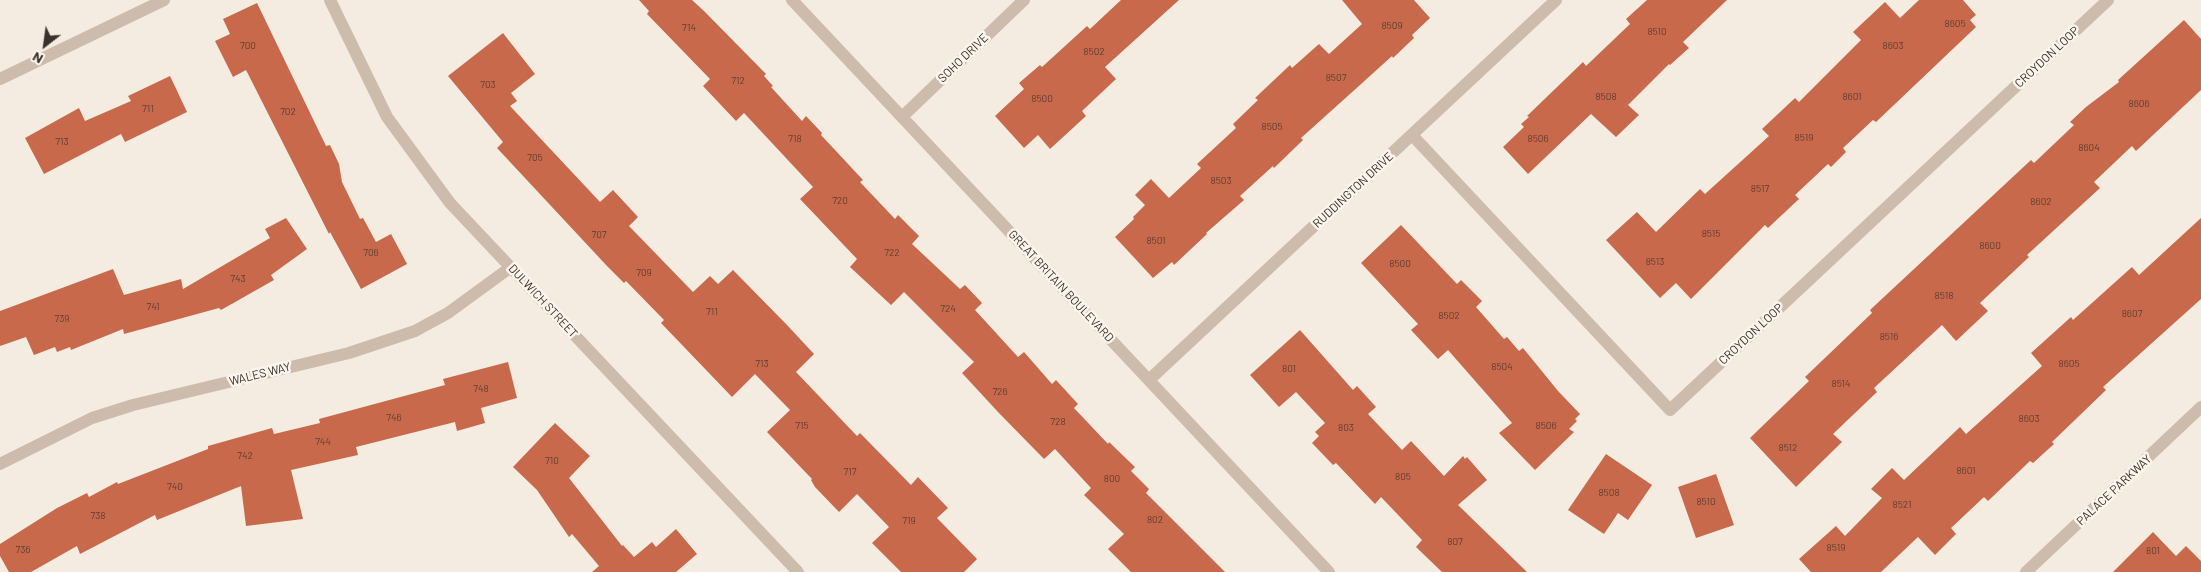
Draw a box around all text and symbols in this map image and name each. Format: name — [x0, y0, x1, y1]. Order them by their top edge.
house number: 8605 — [1944, 18, 1966, 30]
north arrow — [20, 20, 70, 70]
house number: 8509 — [1381, 20, 1403, 32]
house number: 714 — [682, 22, 696, 34]
street label: CROYDON LOOP — [2012, 24, 2082, 90]
house number: 8510 — [1647, 26, 1667, 38]
street label: SOHO DRIVE — [935, 31, 991, 85]
house number: 700 — [240, 40, 256, 52]
house number: 8603 — [1882, 40, 1904, 52]
house number: 8502 — [1083, 46, 1105, 58]
text: N — [29, 49, 46, 68]
house number: 8507 — [1326, 72, 1346, 84]
house number: 712 — [731, 75, 745, 87]
house number: 703 — [480, 79, 496, 91]
house number: 8508 — [1595, 91, 1617, 103]
house number: 8601 — [1842, 91, 1862, 103]
house number: 8500 — [1031, 93, 1053, 105]
house number: 8606 — [2128, 98, 2150, 110]
house number: 711 — [142, 103, 154, 115]
house number: 702 — [280, 106, 296, 118]
house number: 8505 — [1261, 121, 1283, 133]
house number: 8519 — [1795, 132, 1813, 144]
house number: 718 — [788, 133, 802, 145]
house number: 8506 — [1527, 133, 1549, 145]
house number: 713 — [55, 136, 69, 148]
house number: 8604 — [2078, 142, 2100, 154]
street label: RUDDINGTON DRIVE — [1310, 149, 1396, 231]
house number: 705 — [527, 152, 543, 164]
house number: 8503 — [1210, 175, 1232, 187]
house number: 8517 — [1751, 183, 1769, 195]
house number: 720 — [832, 195, 848, 207]
house number: 8602 — [2030, 196, 2052, 208]
street label: GREAT BRITAIN BOULEVARD — [1005, 227, 1117, 345]
house number: 8515 — [1702, 228, 1720, 240]
house number: 707 — [591, 229, 607, 241]
house number: 8501 — [1146, 235, 1166, 247]
house number: 8600 — [1979, 240, 2001, 252]
house number: 706 — [363, 247, 379, 259]
house number: 722 — [884, 247, 900, 259]
house number: 8513 — [1646, 256, 1664, 268]
house number: 8500 — [1389, 258, 1411, 270]
street label: DULWICH STREET — [505, 261, 581, 341]
house number: 709 — [636, 267, 652, 279]
house number: 743 — [230, 273, 246, 285]
house number: 8518 — [1935, 290, 1953, 302]
house number: 741 — [147, 301, 159, 313]
street label: CROYDON LOOP — [1716, 301, 1786, 367]
house number: 724 — [940, 303, 956, 315]
house number: 711 — [706, 306, 718, 318]
house number: 8607 — [2122, 308, 2142, 320]
house number: 8502 — [1438, 310, 1460, 322]
house number: 739 — [54, 313, 70, 325]
house number: 8516 — [1880, 331, 1898, 343]
house number: 713 — [755, 358, 769, 370]
house number: 8605 — [2058, 358, 2080, 370]
street label: WALES WAY — [228, 359, 292, 389]
house number: 8504 — [1491, 361, 1513, 373]
house number: 801 — [1282, 363, 1296, 375]
house number: 8514 — [1831, 378, 1851, 390]
house number: 748 — [473, 383, 489, 395]
house number: 726 — [992, 386, 1008, 398]
house number: 746 — [386, 412, 402, 424]
house number: 8603 — [2018, 413, 2040, 425]
house number: 728 — [1050, 416, 1066, 428]
house number: 715 — [795, 420, 809, 432]
house number: 8506 — [1535, 420, 1557, 432]
house number: 803 — [1338, 422, 1354, 434]
house number: 744 — [315, 436, 331, 448]
house number: 8512 — [1779, 442, 1797, 454]
house number: 742 — [237, 450, 253, 462]
street label: PALACE PARKWAY — [2074, 452, 2154, 528]
house number: 710 — [545, 455, 559, 467]
house number: 8601 — [1956, 465, 1976, 477]
house number: 717 — [844, 466, 856, 478]
house number: 805 — [1395, 471, 1411, 483]
house number: 800 — [1104, 473, 1120, 485]
house number: 740 — [167, 481, 183, 493]
house number: 8508 — [1598, 487, 1620, 499]
house number: 8510 — [1696, 496, 1716, 508]
house number: 8521 — [1892, 499, 1912, 511]
house number: 738 — [90, 510, 106, 522]
house number: 802 — [1147, 514, 1163, 526]
house number: 719 — [902, 515, 916, 527]
house number: 807 — [1447, 536, 1463, 548]
house number: 8519 — [1827, 542, 1845, 554]
house number: 736 — [15, 544, 31, 556]
house number: 801 — [2146, 545, 2160, 557]

